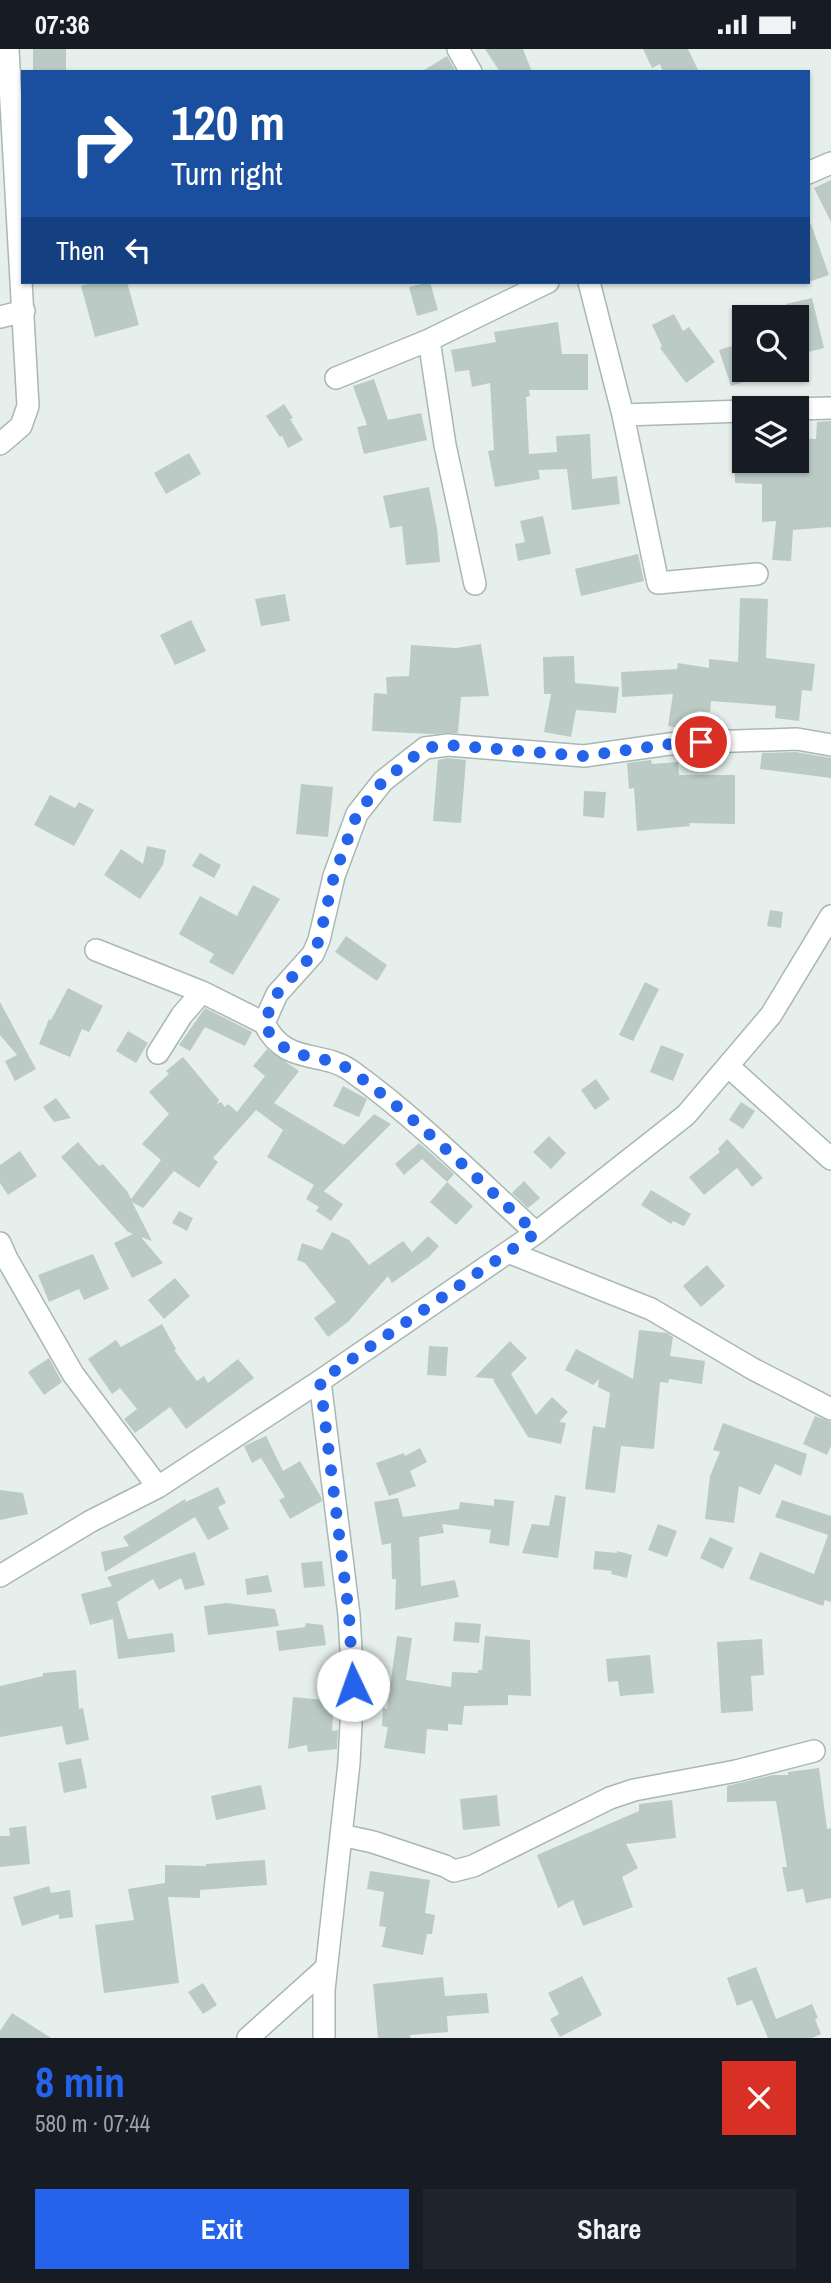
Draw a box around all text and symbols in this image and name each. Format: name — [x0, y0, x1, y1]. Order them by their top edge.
text: 07:36 — [35, 7, 90, 42]
text: 120 m — [171, 89, 285, 155]
icon: right — [56, 98, 147, 189]
text: Turn right — [171, 152, 283, 195]
icon: left — [119, 231, 157, 269]
text: Then — [56, 233, 105, 268]
map controls — [732, 305, 809, 473]
button: search — [732, 305, 809, 382]
button: layers — [732, 396, 809, 473]
pin — [671, 712, 731, 772]
icon: arrive — [682, 723, 720, 761]
position arrow — [316, 1648, 390, 1722]
text: 8 min — [35, 2054, 125, 2110]
button: close — [722, 2061, 796, 2135]
text: 580 m · 07:44 — [35, 2108, 150, 2139]
button: Exit — [35, 2189, 409, 2269]
button: Share — [423, 2189, 796, 2269]

